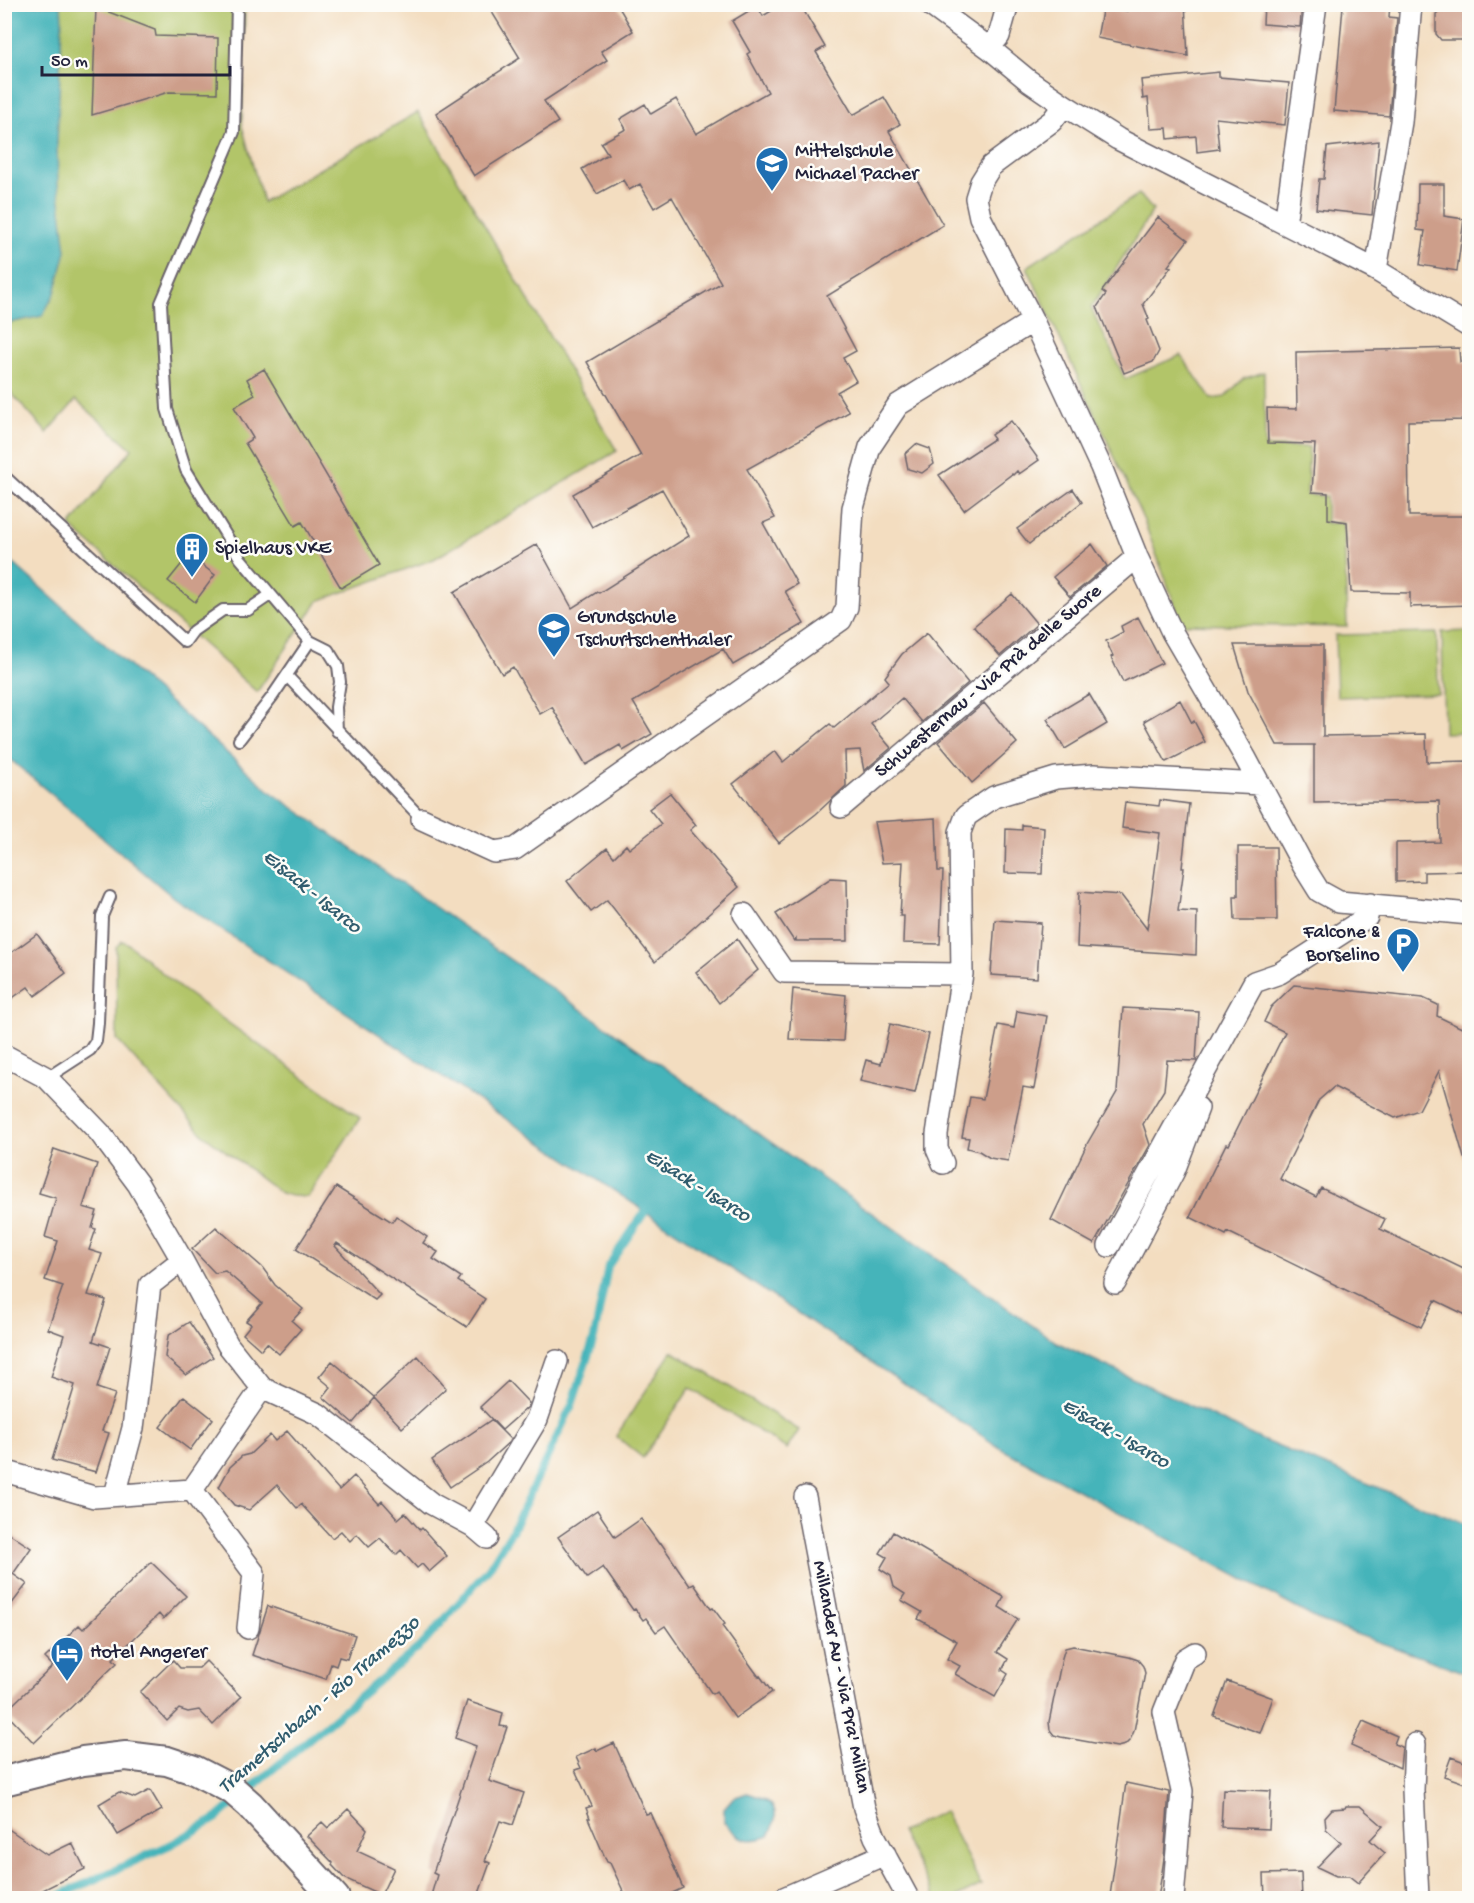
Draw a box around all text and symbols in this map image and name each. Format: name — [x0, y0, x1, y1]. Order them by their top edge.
scale bar — [42, 39, 230, 77]
text: 50 m — [51, 52, 88, 73]
place label: Mittelschule Michael Pacher — [795, 141, 920, 187]
school or university icon: Mittelschule Michael Pacher — [754, 145, 790, 192]
building icon: Spielhaus VKE — [174, 531, 210, 578]
place label: Spielhaus VKE — [215, 538, 333, 561]
street label: Schwesternau - Via Prà delle Suore — [871, 580, 1108, 784]
place label: Grundschule Tschurtschenthaler — [576, 607, 733, 653]
school or university icon: Grundschule Tschurtschenthaler — [536, 611, 572, 658]
water label: Eisack - Isarco — [257, 846, 366, 941]
place label: Falcone & Borselino — [1302, 922, 1381, 968]
parking icon: Falcone & Borselino — [1385, 926, 1421, 973]
water label: Eisack - Isarco — [639, 1145, 755, 1230]
water label: Eisack - Isarco — [1057, 1394, 1174, 1476]
street label: Millander Au - Via Pra' Millan — [806, 1559, 874, 1796]
water label: Trametschbach - Rio Tramezzo — [214, 1611, 427, 1800]
hotel icon: Hotel Angerer — [49, 1635, 85, 1682]
place label: Hotel Angerer — [90, 1642, 209, 1665]

